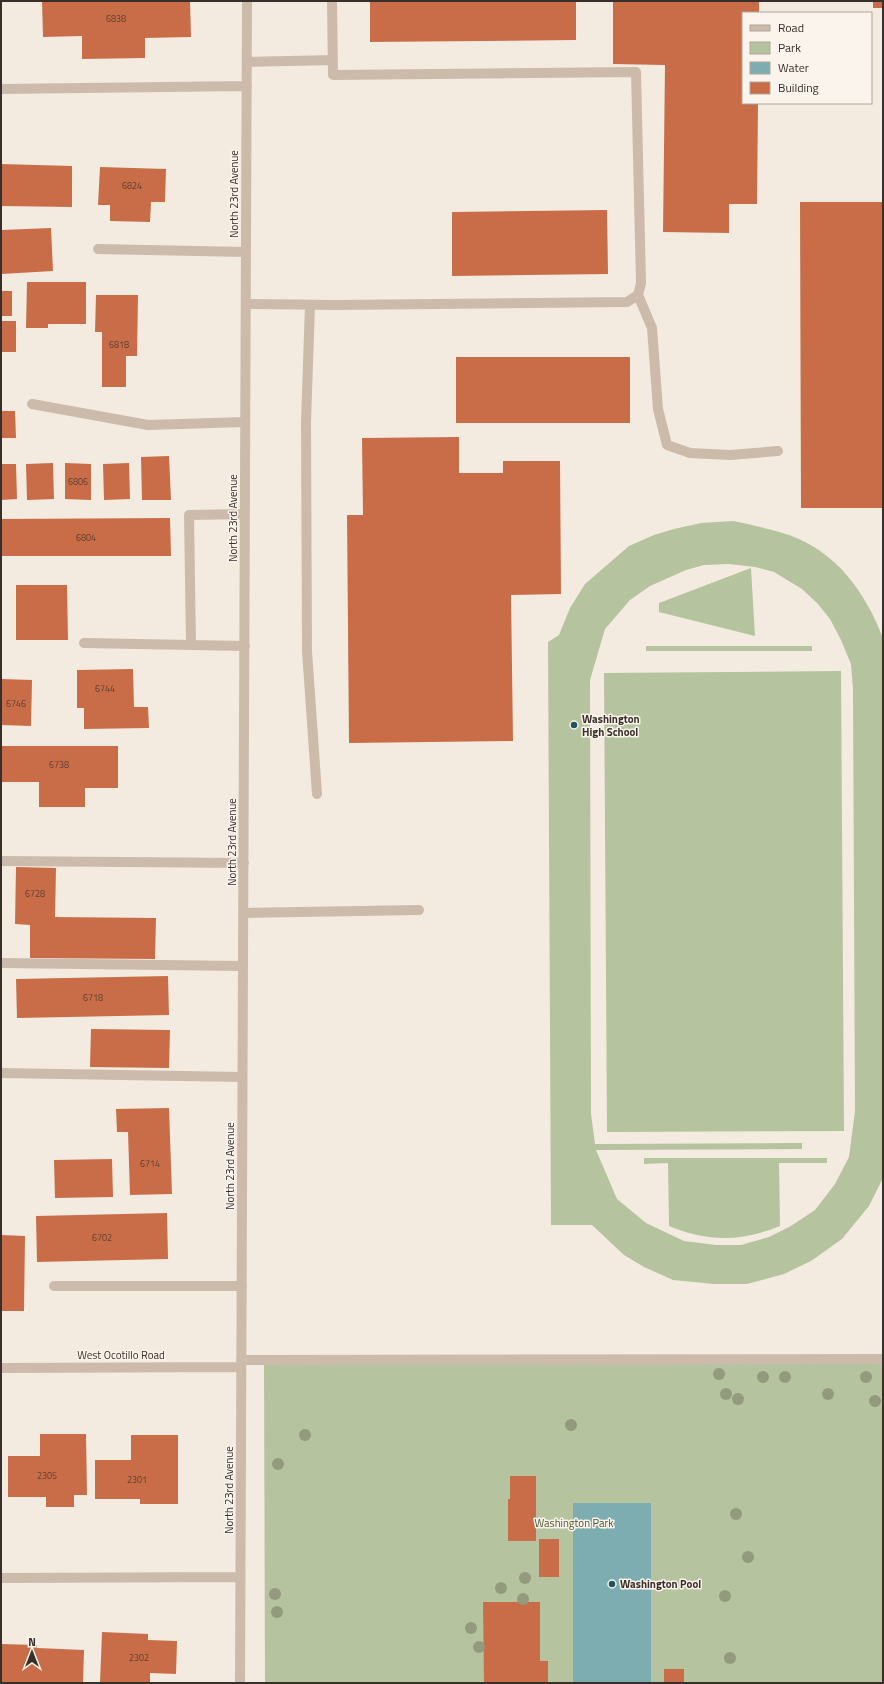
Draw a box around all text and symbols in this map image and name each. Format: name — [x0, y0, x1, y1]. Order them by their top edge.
house number: 6838 — [106, 12, 126, 25]
legend — [742, 12, 872, 104]
text: Road — [778, 18, 804, 37]
text: Park — [778, 38, 801, 57]
text: Water — [778, 58, 809, 77]
text: Building — [778, 78, 819, 97]
street label: North 23rd Avenue — [226, 150, 242, 238]
house number: 6824 — [122, 179, 142, 192]
house number: 6818 — [109, 338, 129, 351]
street label: North 23rd Avenue — [225, 474, 241, 562]
house number: 6806 — [68, 475, 88, 488]
house number: 6804 — [76, 531, 96, 544]
house number: 6744 — [95, 682, 115, 695]
house number: 6746 — [6, 697, 26, 710]
place label: Washington High School — [582, 711, 640, 740]
marker: Washington High School — [569, 720, 579, 730]
house number: 6738 — [49, 758, 69, 771]
street label: North 23rd Avenue — [224, 798, 240, 886]
house number: 6728 — [25, 887, 45, 900]
house number: 6718 — [83, 991, 103, 1004]
street label: North 23rd Avenue — [222, 1122, 238, 1210]
house number: 6714 — [140, 1157, 160, 1170]
house number: 6702 — [92, 1231, 112, 1244]
street label: West Ocotillo Road — [77, 1347, 165, 1363]
street label: North 23rd Avenue — [221, 1446, 237, 1534]
house number: 2305 — [37, 1469, 57, 1482]
house number: 2301 — [127, 1473, 147, 1486]
park label: Washington Park — [534, 1515, 614, 1531]
place label: Washington Pool — [620, 1576, 701, 1592]
marker: Washington Pool — [607, 1579, 617, 1589]
north arrow — [12, 1632, 52, 1672]
text: N — [28, 1634, 36, 1650]
house number: 2302 — [129, 1651, 149, 1664]

